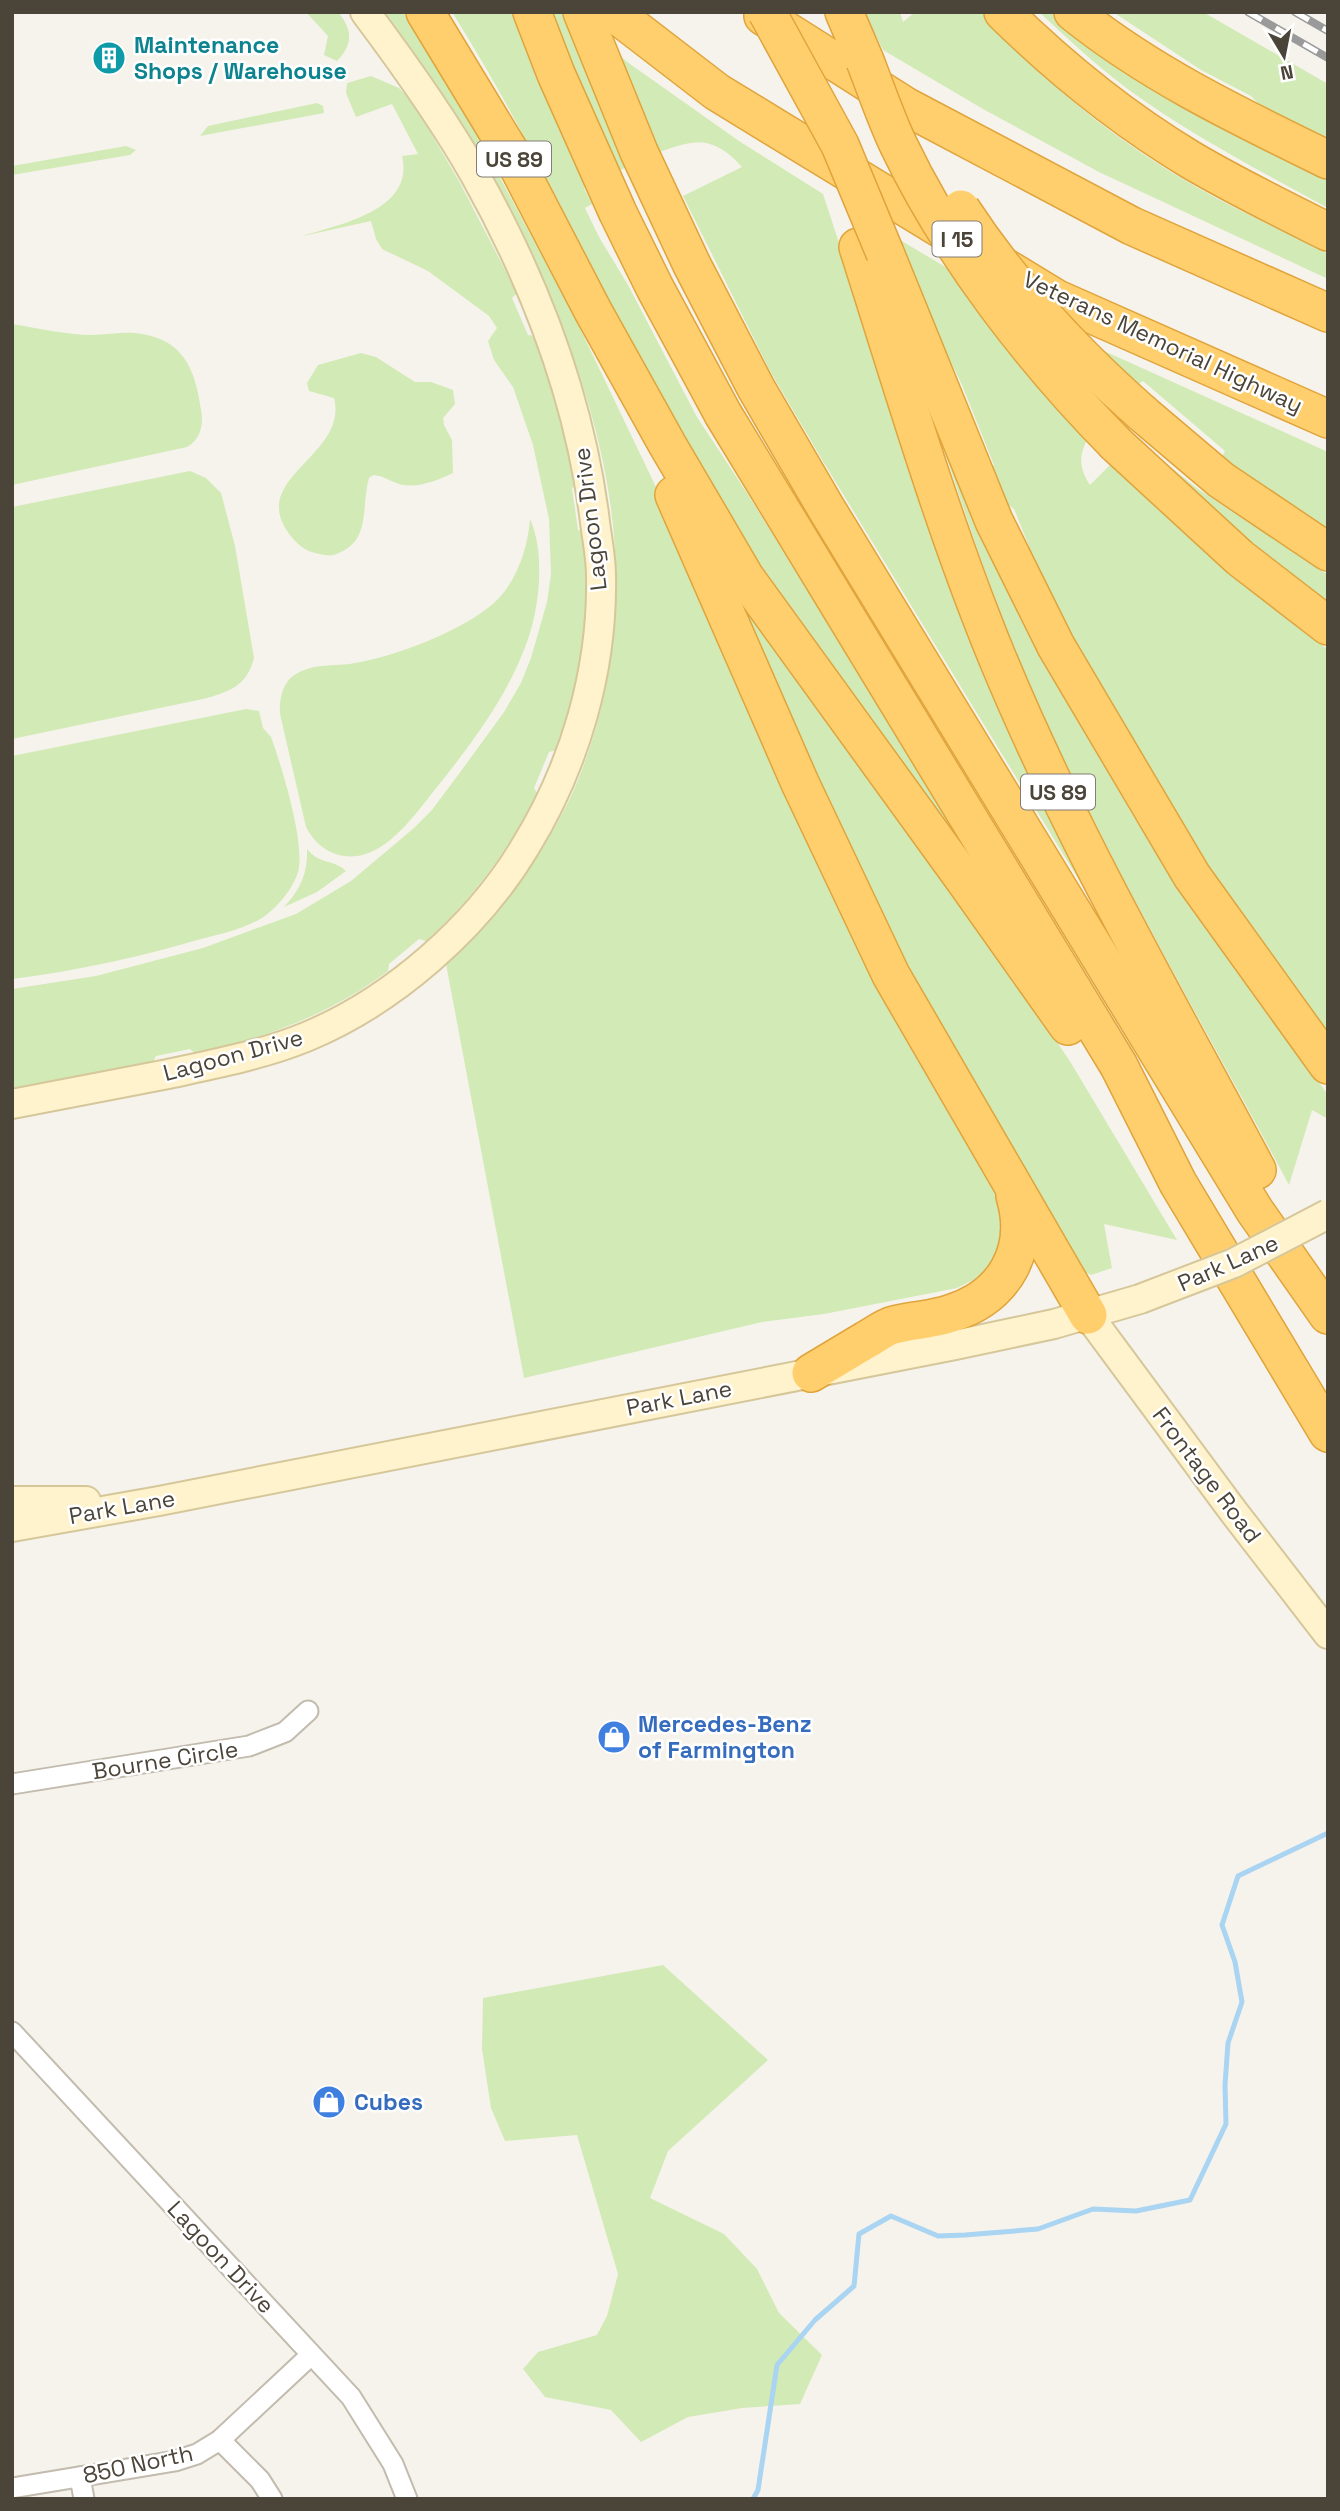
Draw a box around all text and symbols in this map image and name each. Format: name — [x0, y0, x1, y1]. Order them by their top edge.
north arrow — [1249, 21, 1319, 91]
place label: Maintenance Shops / Warehouse — [134, 30, 347, 86]
building icon: Maintenance Shops / Warehouse — [90, 39, 128, 77]
text: N — [1278, 59, 1295, 86]
road number: US 89 — [477, 142, 551, 176]
road number: I 15 — [932, 222, 982, 256]
street label: Veterans Memorial Highway — [1018, 264, 1308, 420]
street label: Lagoon Drive — [566, 446, 614, 592]
road number: US 89 — [1021, 774, 1095, 810]
street label: Lagoon Drive — [160, 1022, 306, 1088]
street label: Park Lane — [1173, 1227, 1283, 1299]
street label: Park Lane — [623, 1373, 735, 1423]
street label: Frontage Road — [1146, 1401, 1268, 1549]
street label: Park Lane — [67, 1483, 177, 1531]
place label: Mercedes-Benz of Farmington — [638, 1709, 812, 1765]
shop icon: Mercedes-Benz of Farmington — [595, 1718, 633, 1756]
street label: Bourne Circle — [90, 1734, 240, 1786]
shop icon: Cubes — [310, 2083, 348, 2121]
place label: Cubes — [354, 2087, 423, 2117]
street label: Lagoon Drive — [161, 2194, 281, 2320]
street label: 850 North — [80, 2438, 196, 2490]

